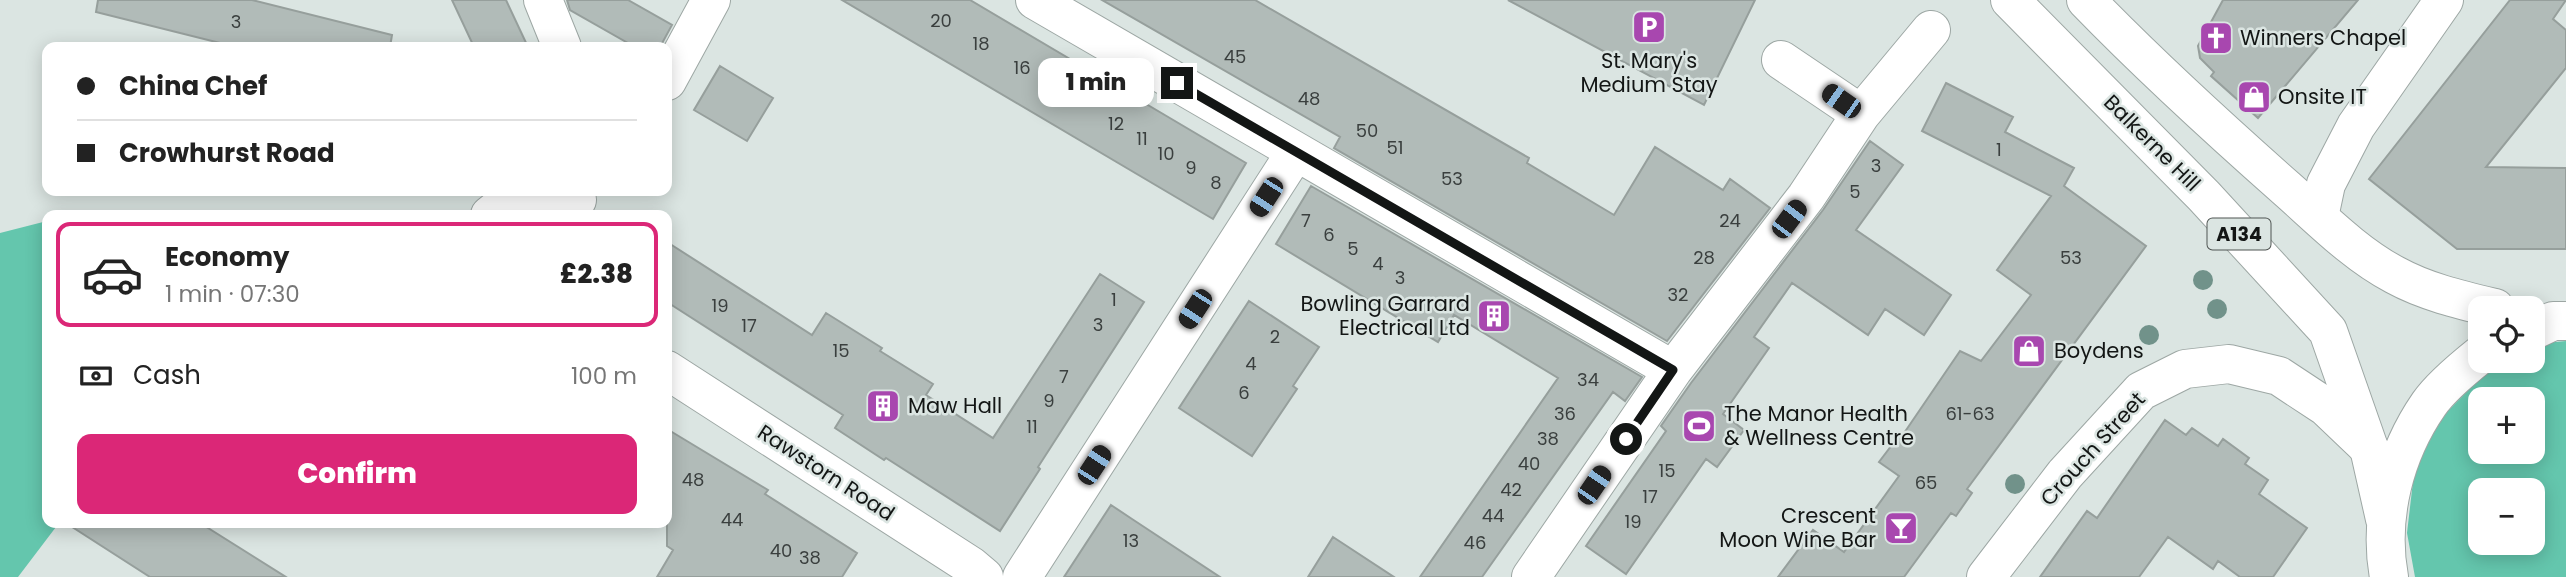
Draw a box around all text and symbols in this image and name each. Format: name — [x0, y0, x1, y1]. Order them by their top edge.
house number: 20 — [930, 8, 952, 33]
parking icon: St. Mary's Medium Stay — [1630, 8, 1668, 46]
house number: 3 — [231, 9, 241, 34]
church icon: Winners Chapel — [2197, 19, 2235, 57]
place label: Winners Chapel — [2240, 23, 2406, 52]
house number: 18 — [972, 31, 990, 56]
house number: 45 — [1224, 44, 1246, 69]
place label: St. Mary's Medium Stay — [1580, 46, 1718, 99]
house number: 16 — [1013, 55, 1031, 80]
callout: 1 min — [1037, 58, 1152, 108]
text: 1 min — [1066, 66, 1126, 98]
route end — [1161, 67, 1193, 99]
text: China Chef — [119, 68, 267, 104]
shop icon: Onsite IT — [2235, 78, 2273, 116]
car — [1818, 80, 1865, 122]
place label: Onsite IT — [2278, 82, 2367, 111]
house number: 48 — [1298, 86, 1320, 111]
street label: Balkerne Hill — [2098, 88, 2207, 197]
house number: 12 — [1108, 111, 1124, 136]
house number: 50 — [1356, 118, 1378, 143]
house number: 11 — [1136, 126, 1148, 151]
text: Crowhurst Road — [119, 135, 335, 171]
house number: 51 — [1386, 135, 1404, 160]
house number: 1 — [1996, 137, 2002, 162]
house number: 10 — [1157, 141, 1175, 166]
house number: 3 — [1871, 153, 1881, 178]
house number: 9 — [1185, 155, 1197, 180]
house number: 53 — [1441, 166, 1463, 191]
house number: 8 — [1210, 170, 1222, 195]
car — [1246, 174, 1287, 220]
house number: 5 — [1849, 179, 1861, 204]
car — [1768, 196, 1811, 242]
house number: 7 — [1301, 208, 1311, 233]
house number: 24 — [1719, 208, 1741, 233]
road number: A134 — [2208, 218, 2270, 250]
house number: 6 — [1323, 222, 1335, 247]
house number: 5 — [1347, 236, 1359, 261]
text: Economy — [165, 239, 289, 275]
icon: car — [81, 243, 144, 306]
house number: 28 — [1693, 245, 1715, 270]
house number: 53 — [2060, 245, 2082, 270]
house number: 4 — [1372, 251, 1384, 276]
text: £2.38 — [560, 256, 633, 292]
house number: 3 — [1395, 265, 1405, 290]
text: 1 min · 07:30 — [165, 278, 300, 310]
house number: 32 — [1668, 282, 1688, 307]
car — [1175, 286, 1216, 332]
house number: 1 — [1111, 287, 1117, 312]
place label: Bowling Garrard Electrical Ltd — [1300, 289, 1470, 342]
house number: 19 — [711, 293, 729, 318]
map controls — [2468, 296, 2545, 555]
button: locate — [2468, 296, 2545, 373]
building icon: Bowling Garrard Electrical Ltd — [1475, 297, 1513, 335]
house number: 3 — [1093, 312, 1103, 337]
house number: 17 — [741, 313, 757, 338]
house number: 2 — [1270, 324, 1280, 349]
shop icon: Boydens — [2010, 332, 2048, 370]
place label: Boydens — [2054, 336, 2144, 365]
house number: 15 — [832, 338, 850, 363]
house number: 4 — [1245, 351, 1257, 376]
icon: cash — [77, 357, 115, 395]
text: Cash — [133, 357, 201, 393]
text: 100 m — [571, 360, 637, 392]
house number: 7 — [1059, 364, 1069, 389]
house number: 34 — [1577, 367, 1599, 392]
house number: 6 — [1238, 380, 1250, 405]
street label: Crouch Street — [2034, 385, 2152, 512]
building icon: Maw Hall — [864, 387, 902, 425]
button: + — [2468, 387, 2545, 464]
house number: 9 — [1043, 388, 1055, 413]
place label: Maw Hall — [908, 391, 1002, 420]
place label: The Manor Health & Wellness Centre — [1724, 399, 1914, 452]
house number: 36 — [1554, 401, 1576, 426]
house number: 61-63 — [1945, 401, 1995, 426]
sports icon: The Manor Health & Wellness Centre — [1680, 407, 1718, 445]
house number: 11 — [1026, 414, 1038, 439]
street label: Rawstorn Road — [752, 417, 900, 528]
route start — [1610, 423, 1642, 455]
house number: 38 — [1537, 426, 1559, 451]
button: Confirm — [77, 434, 637, 514]
car — [1074, 442, 1115, 488]
house number: 40 — [1518, 451, 1540, 476]
house number: 15 — [1658, 458, 1676, 483]
car — [1574, 462, 1615, 508]
house number: 48 — [682, 467, 704, 492]
house number: 65 — [1915, 470, 1937, 495]
house number: 42 — [1500, 477, 1522, 502]
button: − — [2468, 478, 2545, 555]
house number: 17 — [1642, 484, 1658, 509]
place label: Crescent Moon Wine Bar — [1719, 501, 1876, 554]
house number: 44 — [1482, 503, 1504, 528]
house number: 44 — [721, 507, 743, 532]
house number: 19 — [1624, 509, 1642, 534]
bar icon: Crescent Moon Wine Bar — [1882, 509, 1920, 547]
house number: 13 — [1123, 528, 1139, 553]
house number: 46 — [1464, 530, 1486, 555]
house number: 40 — [770, 538, 792, 563]
house number: 38 — [799, 545, 821, 570]

